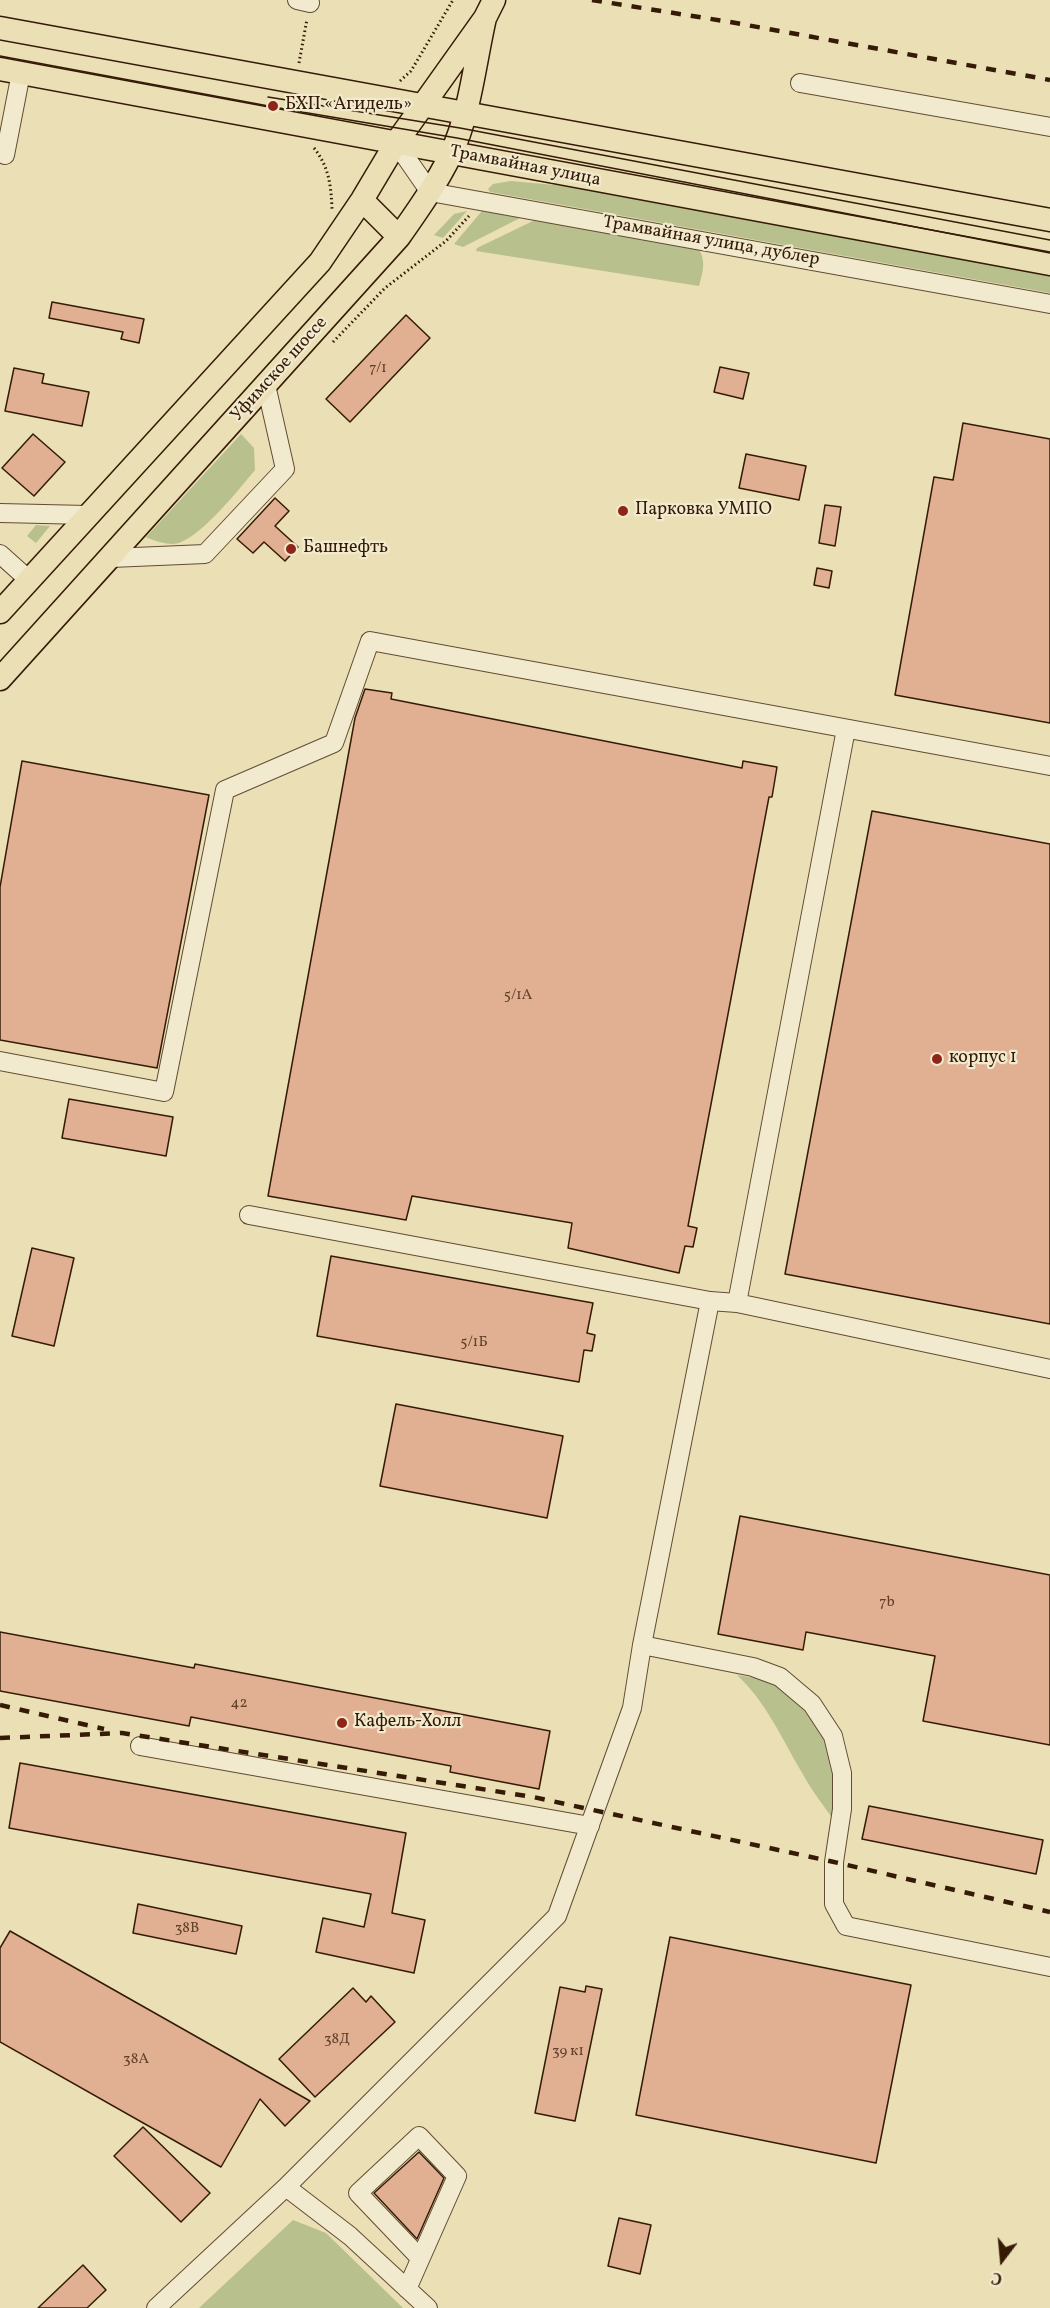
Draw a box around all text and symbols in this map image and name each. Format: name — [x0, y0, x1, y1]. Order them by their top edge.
place label: БХП «Агидель» — [285, 95, 412, 117]
marker: БХП «Агидель» — [266, 99, 280, 113]
street label: Трамвайная улица — [448, 142, 602, 192]
street label: Трамвайная улица, дублер — [601, 212, 821, 272]
street label: Уфимское шоссе — [227, 313, 333, 427]
house number: 7/1 — [369, 360, 387, 378]
place label: Парковка УМПО — [635, 500, 772, 522]
marker: Парковка УМПО — [616, 504, 630, 518]
place label: Башнефть — [303, 538, 388, 560]
marker: Башнефть — [284, 542, 298, 556]
house number: 5/1А — [504, 987, 532, 1005]
place label: корпус 1 — [949, 1048, 1017, 1070]
marker: корпус 1 — [930, 1052, 944, 1066]
house number: 5/1Б — [460, 1334, 488, 1352]
house number: 7b — [879, 1594, 895, 1612]
house number: 42 — [230, 1695, 248, 1713]
place label: Кафель-Холл — [354, 1712, 461, 1734]
marker: Кафель-Холл — [335, 1716, 349, 1730]
house number: 38В — [175, 1920, 199, 1938]
house number: 38Д — [324, 2031, 350, 2049]
house number: 39 к1 — [552, 2043, 584, 2061]
house number: 38А — [123, 2051, 149, 2069]
north arrow — [972, 2230, 1032, 2290]
text: С — [989, 2265, 1005, 2289]

